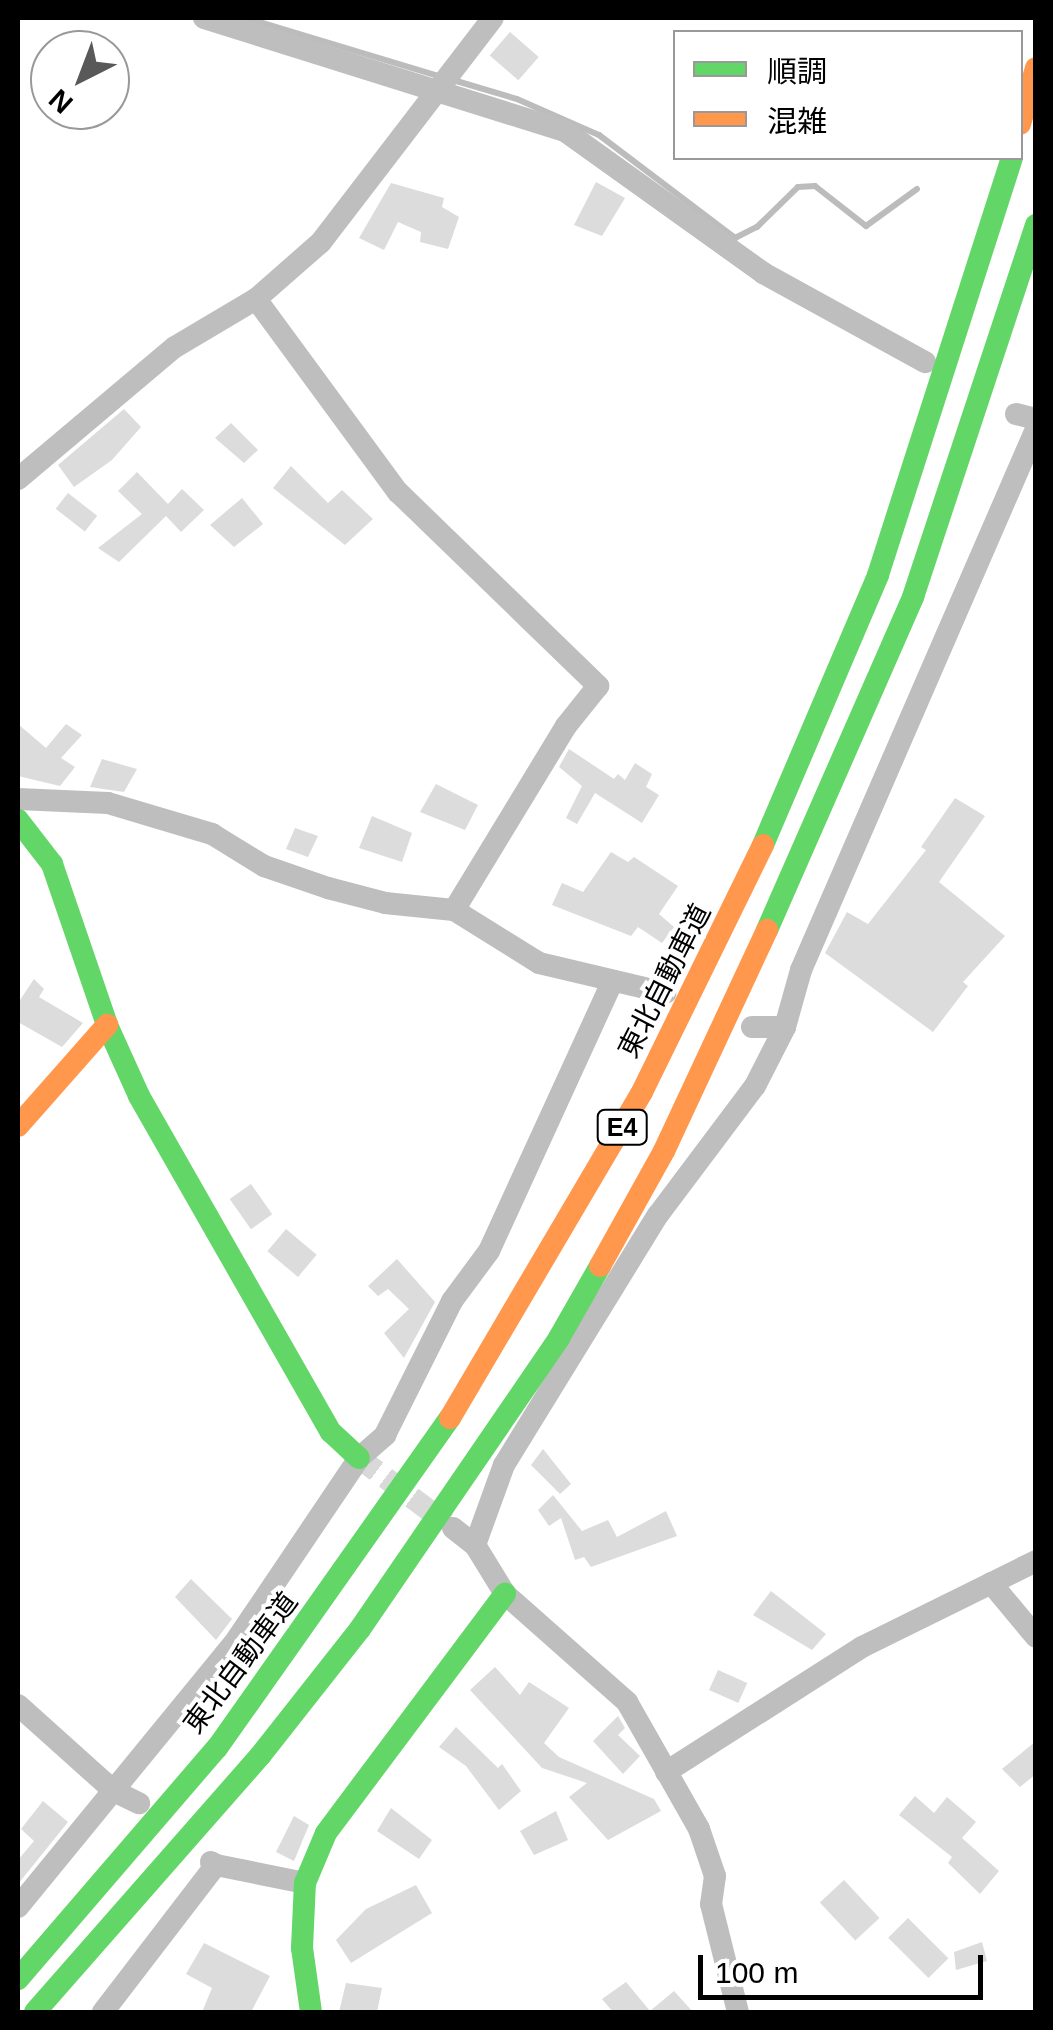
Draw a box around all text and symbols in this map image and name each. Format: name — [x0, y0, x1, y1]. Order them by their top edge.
north arrow — [30, 30, 130, 130]
legend — [673, 30, 1023, 160]
text: 順調 — [767, 55, 827, 88]
text: N — [43, 83, 79, 119]
text: 混雑 — [767, 105, 827, 138]
street label: 東北自動車道 — [612, 899, 718, 1063]
road number: E4 — [594, 1107, 650, 1147]
street label: 東北自動車道 — [177, 1586, 305, 1740]
scale bar — [703, 1935, 988, 1997]
text: 100 m — [715, 1956, 798, 1989]

